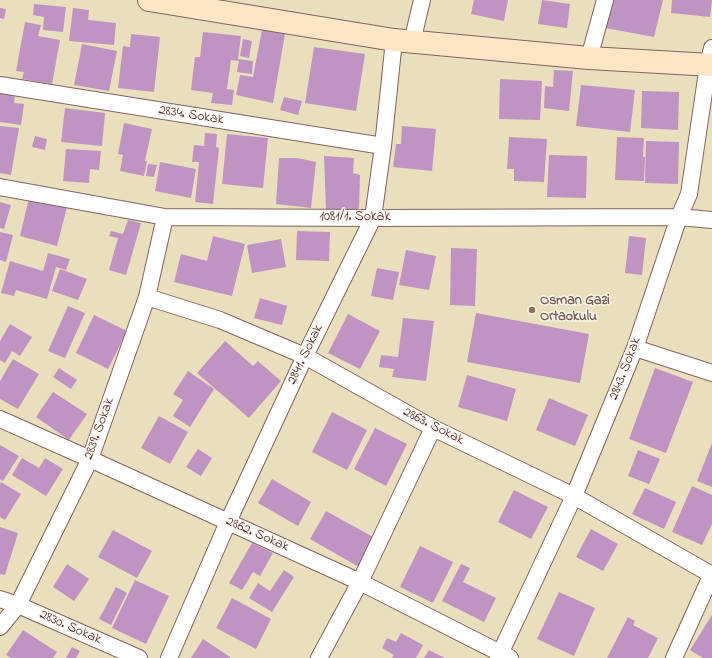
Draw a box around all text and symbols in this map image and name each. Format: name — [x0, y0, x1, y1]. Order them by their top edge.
street label: 2834. Sokak — [157, 103, 225, 129]
street label: 1081/1. Sokak — [319, 210, 391, 226]
place label: Osman Gazi Ortaokulu — [540, 294, 610, 326]
marker: Osman Gazi Ortaokulu — [527, 305, 537, 315]
street label: 2841. Sokak — [284, 322, 328, 388]
street label: 2843. Sokak — [606, 335, 646, 403]
street label: 2839. Sokak — [81, 396, 119, 462]
street label: 2863. Sokak — [400, 404, 466, 450]
street label: 2862. Sokak — [223, 514, 291, 556]
street label: 2830. Sokak — [36, 607, 104, 649]

